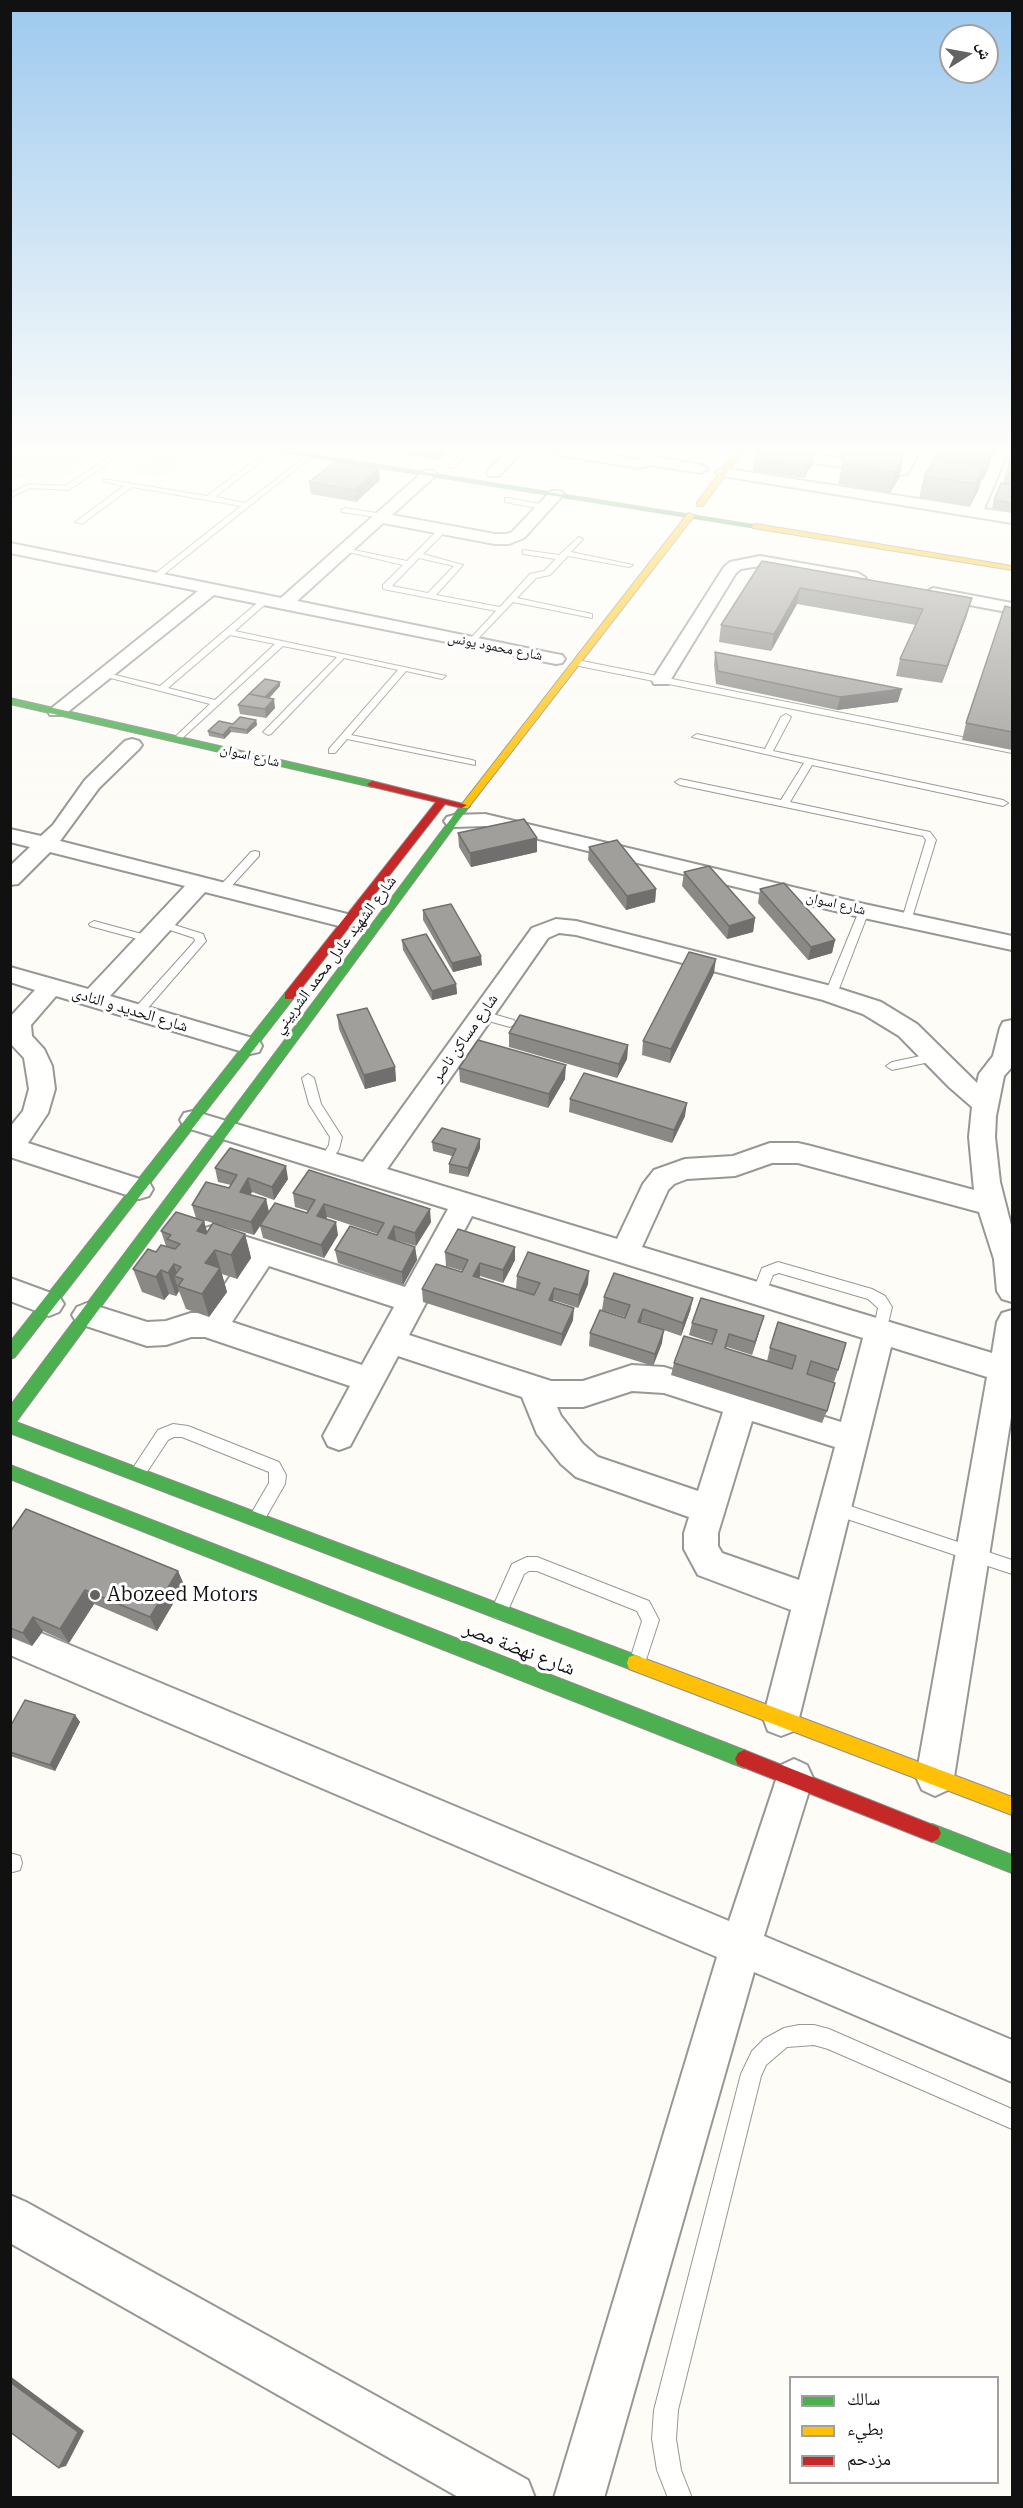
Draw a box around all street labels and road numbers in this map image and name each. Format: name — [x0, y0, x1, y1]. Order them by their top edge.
street label: شارع محمود يونس — [446, 630, 544, 664]
street label: شارع اسوان — [219, 741, 281, 771]
street label: شارع الشهيد عادل محمد الشربيني — [269, 872, 401, 1038]
street label: شارع اسوان — [805, 889, 867, 919]
street label: شارع الحديد و النادى — [70, 983, 190, 1037]
street label: شارع مساكن ناصر — [428, 990, 502, 1086]
street label: شارع نهضة مصر — [460, 1617, 578, 1681]

